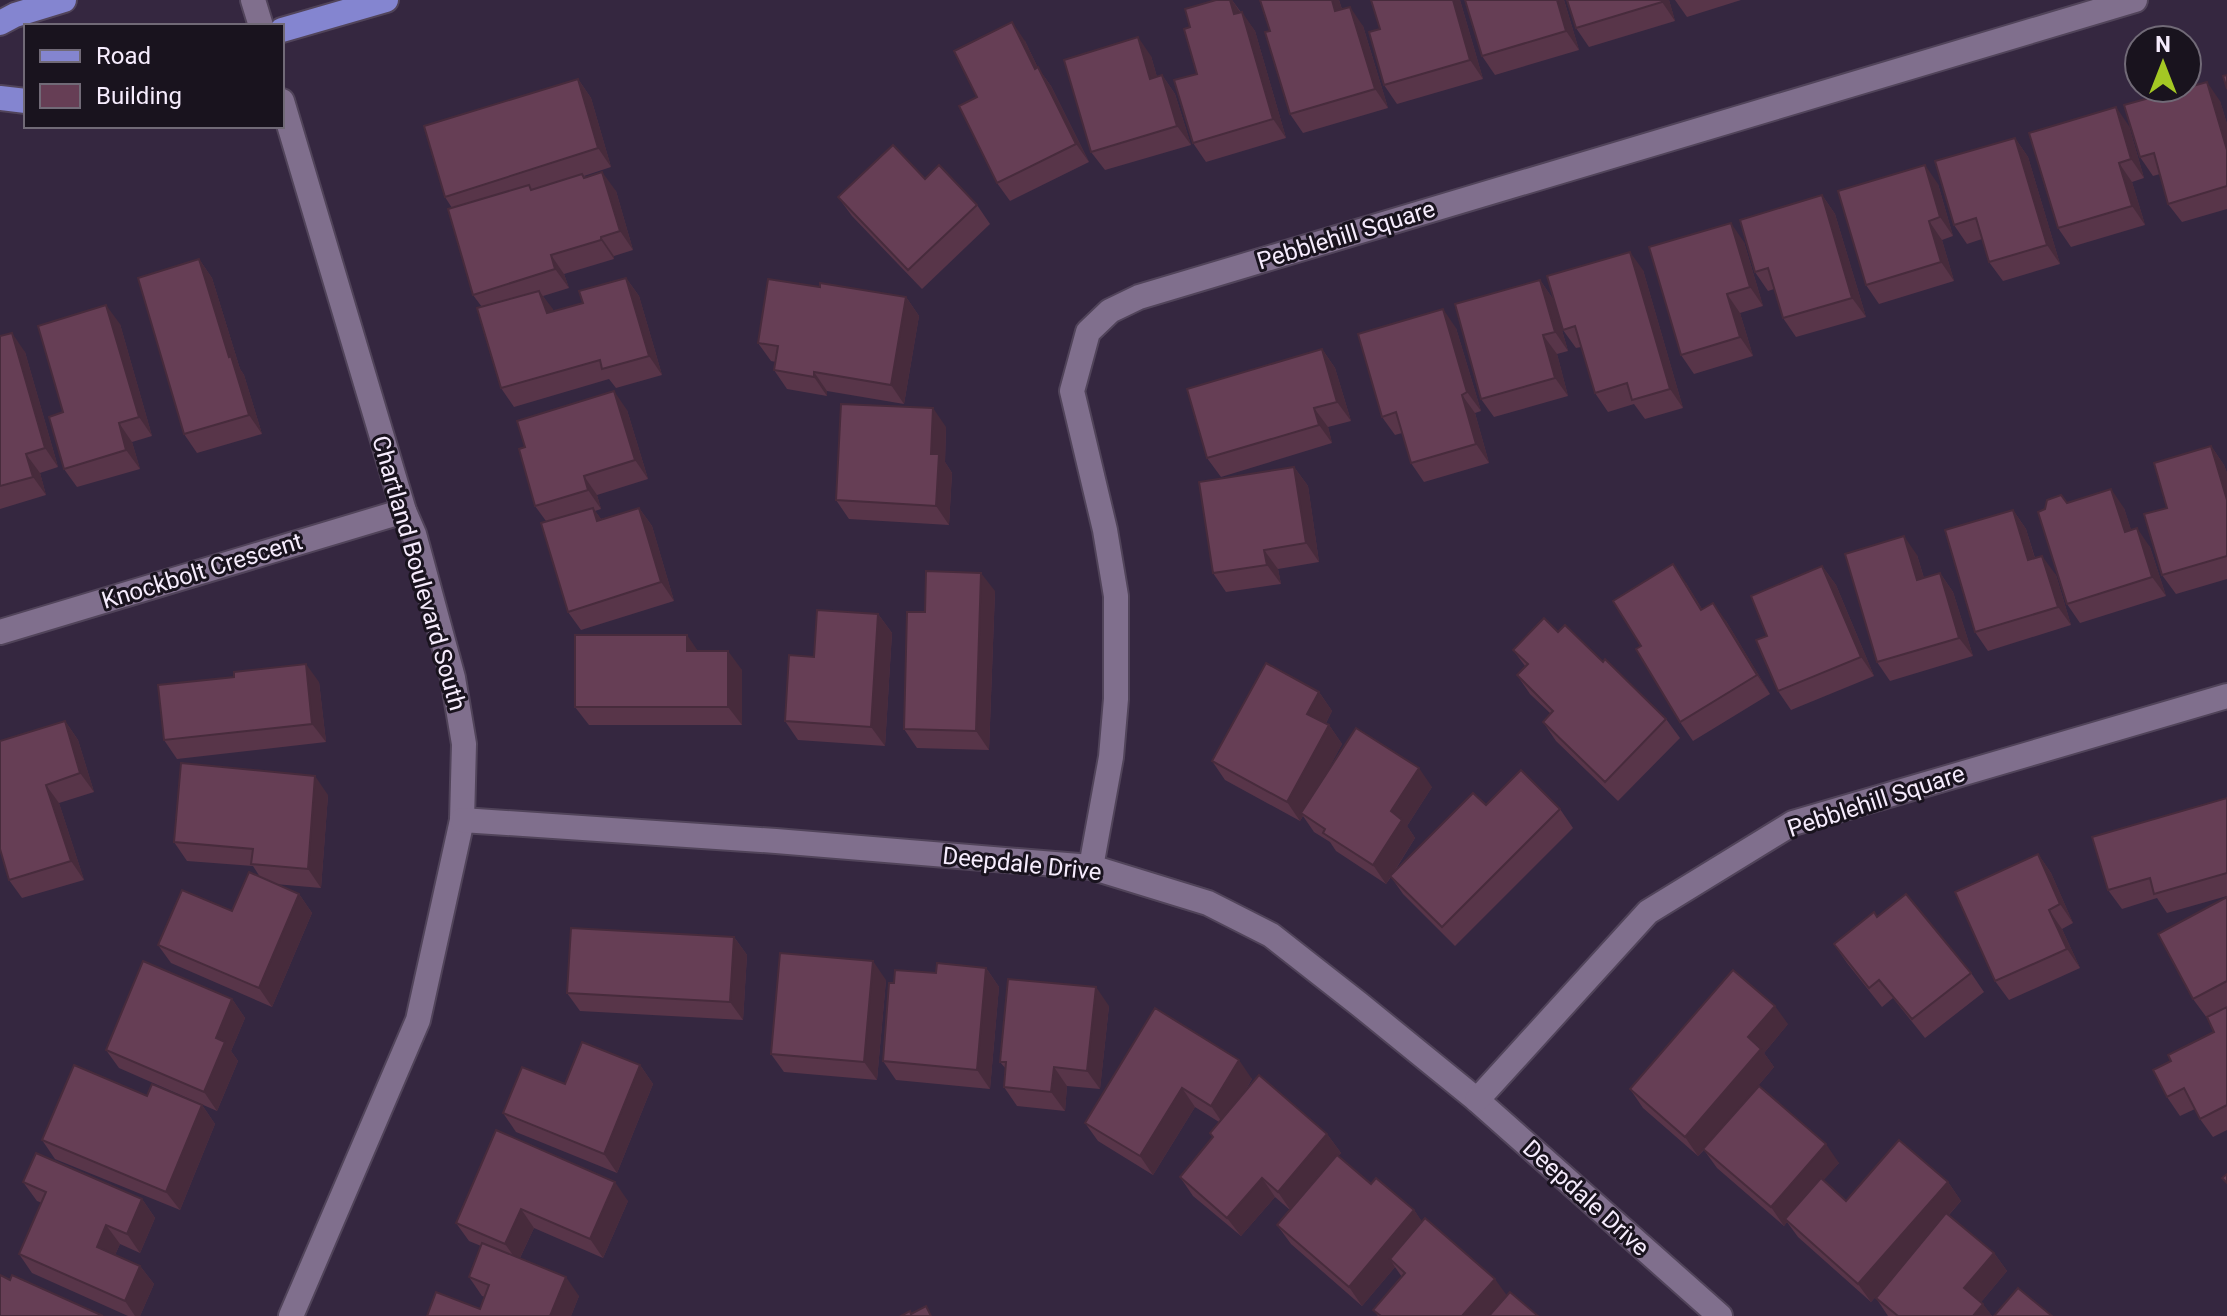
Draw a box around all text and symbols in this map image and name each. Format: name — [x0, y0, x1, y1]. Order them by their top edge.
legend — [24, 24, 284, 128]
north arrow — [2123, 24, 2203, 104]
text: N — [2155, 32, 2171, 57]
text: Road — [96, 42, 151, 70]
text: Building — [96, 82, 182, 110]
street label: Pebblehill Square — [1254, 195, 1438, 275]
street label: Chartland Boulevard South — [366, 432, 472, 714]
street label: Knockbolt Crescent — [98, 527, 306, 615]
street label: Pebblehill Square — [1784, 759, 1968, 843]
street label: Deepdale Drive — [941, 842, 1103, 886]
street label: Deepdale Drive — [1517, 1134, 1655, 1262]

